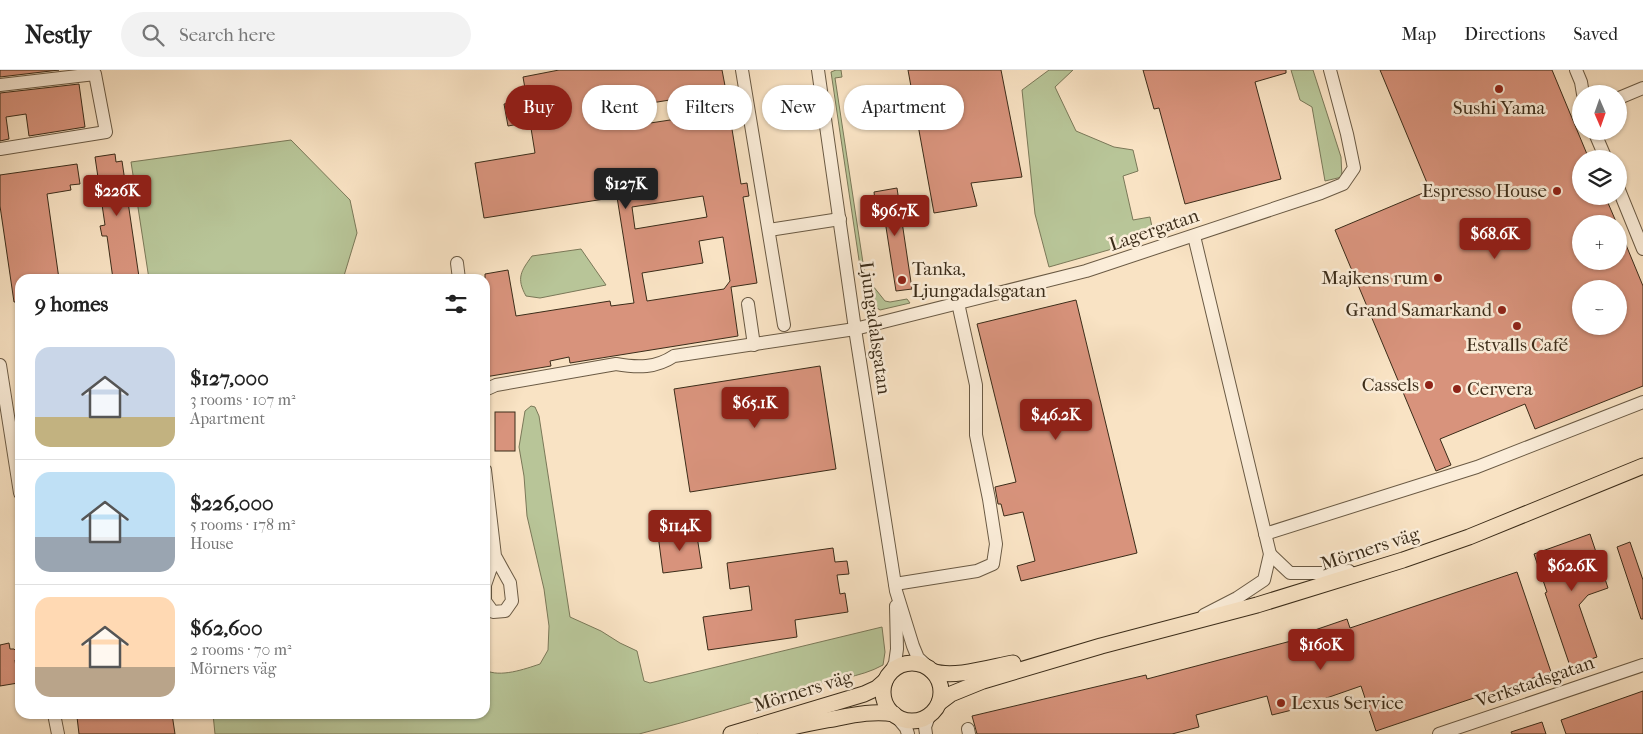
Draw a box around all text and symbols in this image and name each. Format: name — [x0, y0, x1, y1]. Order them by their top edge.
search box — [121, 12, 471, 57]
text: Nestly — [25, 21, 91, 49]
icon: search — [139, 21, 167, 49]
text: Search here — [179, 24, 275, 46]
text: Map — [1402, 24, 1436, 45]
text: Directions — [1464, 24, 1545, 45]
text: Saved — [1573, 24, 1618, 45]
marker: Sushi Yama — [1493, 83, 1505, 95]
chip: Buy — [505, 85, 572, 130]
chip: Rent — [582, 85, 657, 130]
chip: Filters — [667, 85, 752, 130]
chip: New — [762, 85, 834, 130]
chip: Apartment — [844, 85, 964, 130]
north arrow — [1572, 85, 1628, 140]
map controls — [1572, 85, 1627, 335]
place label: Sushi Yama — [1453, 97, 1545, 119]
button: layers — [1572, 150, 1627, 205]
pin: $127K — [591, 168, 661, 210]
pin: $226K — [82, 174, 152, 217]
text: $127K — [605, 174, 647, 193]
place label: Espresso House — [1422, 180, 1547, 202]
text: $226K — [94, 181, 140, 200]
marker: Espresso House — [1551, 185, 1563, 197]
pin: $96.7K — [854, 194, 936, 237]
text: $96.7K — [871, 201, 919, 220]
street label: Lagergatan — [1106, 204, 1202, 256]
button: + — [1572, 215, 1627, 270]
pin: $68.6K — [1454, 218, 1536, 260]
text: $68.6K — [1471, 224, 1519, 243]
place label: Tanka, Ljungadalsgatan — [912, 258, 1046, 302]
street label: Ljungadalsgatan — [855, 260, 895, 396]
place label: Majkens rum — [1321, 267, 1428, 289]
marker: Majkens rum — [1432, 272, 1444, 284]
marker: Tanka, Ljungadalsgatan — [896, 274, 908, 286]
button: − — [1572, 280, 1627, 335]
icon: filters — [442, 290, 470, 318]
text: 9 homes — [35, 292, 108, 316]
place label: Grand Samarkand — [1345, 299, 1493, 321]
marker: Grand Samarkand — [1496, 304, 1508, 316]
marker: Estvalls Café — [1511, 320, 1523, 332]
place label: Estvalls Café — [1466, 334, 1568, 356]
text: $127,000 — [190, 366, 269, 390]
icon: home — [75, 367, 135, 427]
place label: Cassels — [1362, 374, 1419, 396]
place label: Cervera — [1467, 378, 1533, 400]
marker: Cassels — [1423, 379, 1435, 391]
marker: Cervera — [1451, 383, 1463, 395]
pin: $65.1K — [714, 386, 796, 429]
text: 3 rooms · 107 m² — [190, 390, 296, 409]
text: $65.1K — [733, 393, 777, 412]
pin: $46.2K — [1015, 398, 1097, 441]
text: $46.2K — [1031, 405, 1081, 424]
text: Apartment — [190, 409, 265, 428]
text: $226,000 — [190, 491, 274, 515]
icon: home — [75, 492, 135, 552]
pin: $114K — [645, 510, 715, 552]
text: 5 rooms · 178 m² — [190, 515, 295, 534]
text: $114K — [659, 516, 701, 535]
street label: Mörners väg — [1318, 522, 1423, 575]
text: House — [190, 534, 233, 553]
pin: $62.6K — [1531, 550, 1613, 592]
text: $62.6K — [1547, 556, 1597, 575]
text: $62,600 — [190, 616, 263, 640]
icon: home — [75, 617, 135, 677]
pin: $160K — [1286, 628, 1356, 671]
text: $160K — [1299, 635, 1343, 654]
text: 2 rooms · 70 m² — [190, 640, 292, 659]
street label: Verkstadsgatan — [1472, 651, 1597, 713]
text: Mörners väg — [190, 659, 276, 678]
street label: Mörners väg — [751, 665, 856, 717]
place label: Lexus Service — [1291, 692, 1404, 714]
marker: Lexus Service — [1275, 697, 1287, 709]

